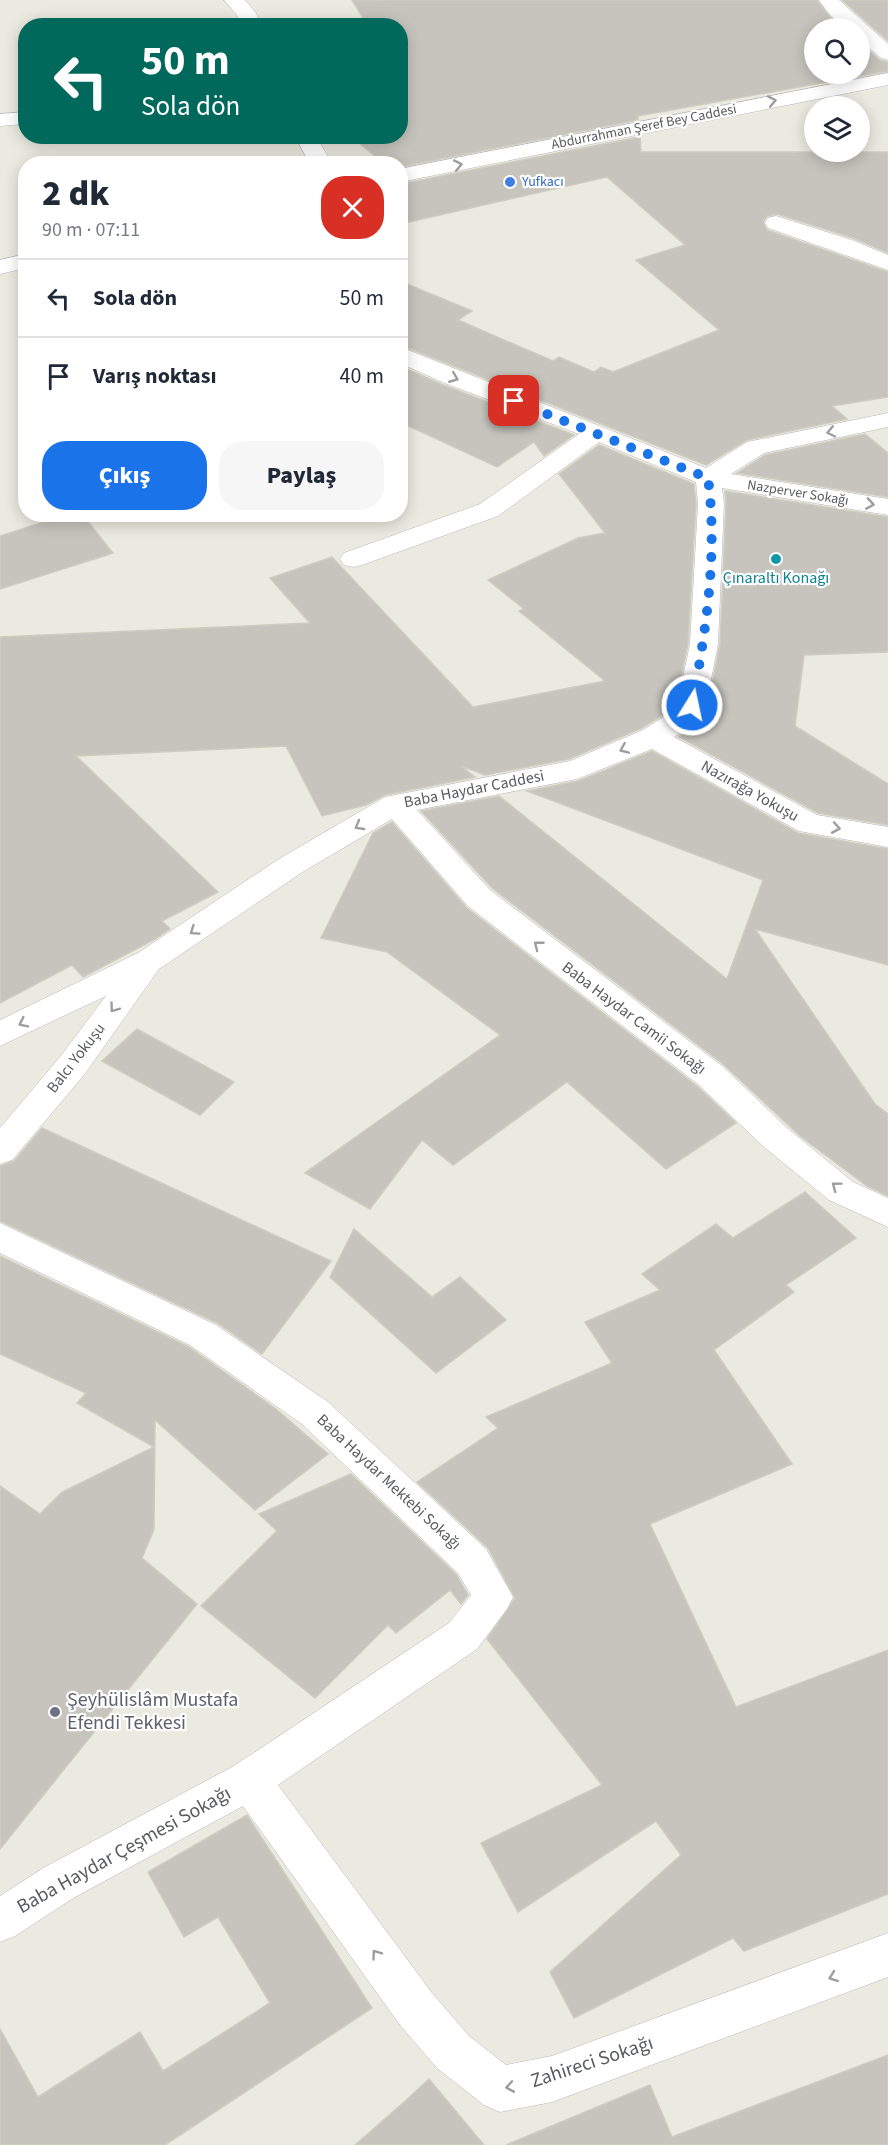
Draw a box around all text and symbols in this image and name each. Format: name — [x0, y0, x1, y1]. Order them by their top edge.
map controls — [804, 18, 870, 162]
button: search — [804, 18, 870, 84]
text: 50 m — [141, 31, 230, 91]
icon: left — [42, 42, 120, 120]
text: Sola dön — [141, 87, 240, 126]
one-way arrow — [767, 95, 777, 108]
button: layers — [804, 96, 870, 162]
street label: Abdurrahman Şeref Bey Caddesi — [550, 99, 738, 155]
one-way arrow — [453, 159, 463, 172]
text: 2 dk — [42, 168, 109, 219]
place label: Yufkacı — [521, 172, 564, 192]
marker: Yufkacı — [503, 175, 517, 189]
button: close — [321, 176, 384, 239]
text: 90 m · 07:11 — [42, 216, 140, 244]
icon: left — [42, 282, 75, 315]
text: Sola dön — [93, 282, 177, 314]
text: 50 m — [339, 282, 384, 314]
icon: arrive — [42, 360, 75, 393]
text: Varış noktası — [93, 360, 217, 392]
text: 40 m — [339, 360, 384, 392]
one-way arrow — [448, 371, 459, 383]
pin — [488, 375, 539, 426]
icon: arrive — [497, 384, 530, 417]
one-way arrow — [826, 425, 836, 438]
button: Çıkış — [42, 441, 207, 510]
button: Paylaş — [219, 441, 384, 510]
street label: Nazperver Sokağı — [746, 475, 850, 511]
one-way arrow — [865, 498, 874, 510]
marker: Çınaraltı Konağı — [769, 552, 783, 566]
place label: Çınaraltı Konağı — [723, 567, 829, 589]
position arrow — [660, 673, 724, 737]
one-way arrow — [620, 742, 631, 754]
street label: Nazırağa Yokuşu — [697, 755, 803, 827]
street label: Baba Haydar Caddesi — [402, 765, 546, 813]
one-way arrow — [355, 819, 365, 830]
one-way arrow — [831, 822, 840, 834]
one-way arrow — [190, 924, 201, 935]
one-way arrow — [534, 942, 545, 953]
street label: Baba Haydar Camii Sokağı — [557, 956, 711, 1080]
one-way arrow — [110, 1002, 121, 1013]
one-way arrow — [18, 1015, 29, 1027]
street label: Balcı Yokuşu — [42, 1018, 110, 1098]
one-way arrow — [832, 1182, 843, 1193]
street label: Baba Haydar Mektebi Sokağı — [312, 1409, 466, 1555]
place label: Şeyhülislâm Mustafa Efendi Tekkesi — [67, 1686, 238, 1737]
marker: Şeyhülislâm Mustafa Efendi Tekkesi — [48, 1705, 62, 1719]
street label: Baba Haydar Çeşmesi Sokağı — [12, 1779, 236, 1921]
one-way arrow — [372, 1949, 383, 1960]
one-way arrow — [829, 1969, 839, 1982]
street label: Zahireci Sokağı — [527, 2029, 657, 2095]
one-way arrow — [506, 2080, 515, 2092]

